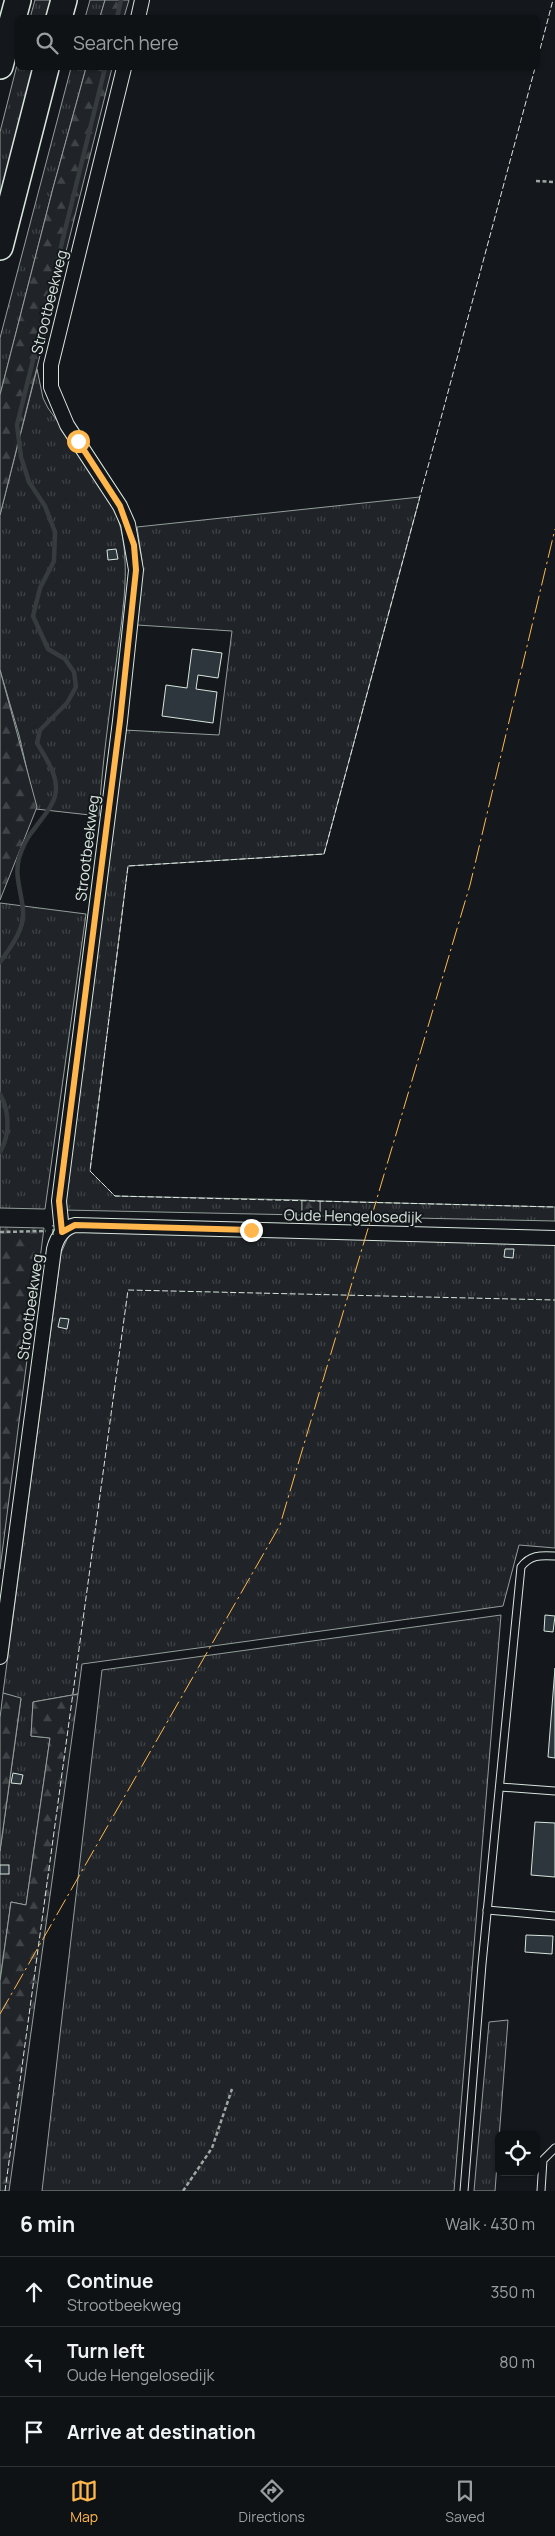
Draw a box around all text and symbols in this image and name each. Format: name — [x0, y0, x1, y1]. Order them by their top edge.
search box — [15, 15, 540, 70]
icon: search — [33, 29, 61, 57]
text: Search here — [73, 30, 179, 56]
street label: Strootbeekweg — [26, 248, 72, 356]
route start — [67, 430, 90, 453]
street label: Strootbeekweg — [70, 794, 104, 902]
street label: Oude Hengelosedijk — [284, 1204, 423, 1228]
route end — [240, 1219, 263, 1242]
street label: Strootbeekweg — [12, 1253, 48, 1361]
map controls — [495, 2131, 540, 2176]
button: locate — [495, 2131, 540, 2176]
text: 6 min — [20, 2210, 75, 2238]
text: Walk · 430 m — [445, 2213, 535, 2235]
text: Continue — [67, 2268, 153, 2294]
icon: ahead — [20, 2278, 48, 2306]
text: 350 m — [490, 2281, 535, 2303]
text: Strootbeekweg — [67, 2294, 181, 2316]
text: Turn left — [67, 2338, 145, 2364]
icon: left — [20, 2348, 48, 2376]
text: 80 m — [499, 2351, 535, 2373]
text: Oude Hengelosedijk — [67, 2364, 215, 2386]
icon: arrive — [20, 2418, 48, 2446]
text: Arrive at destination — [67, 2419, 256, 2445]
tab: Map — [70, 2477, 98, 2526]
tab: Directions — [239, 2477, 305, 2526]
tab: Saved — [445, 2477, 485, 2526]

